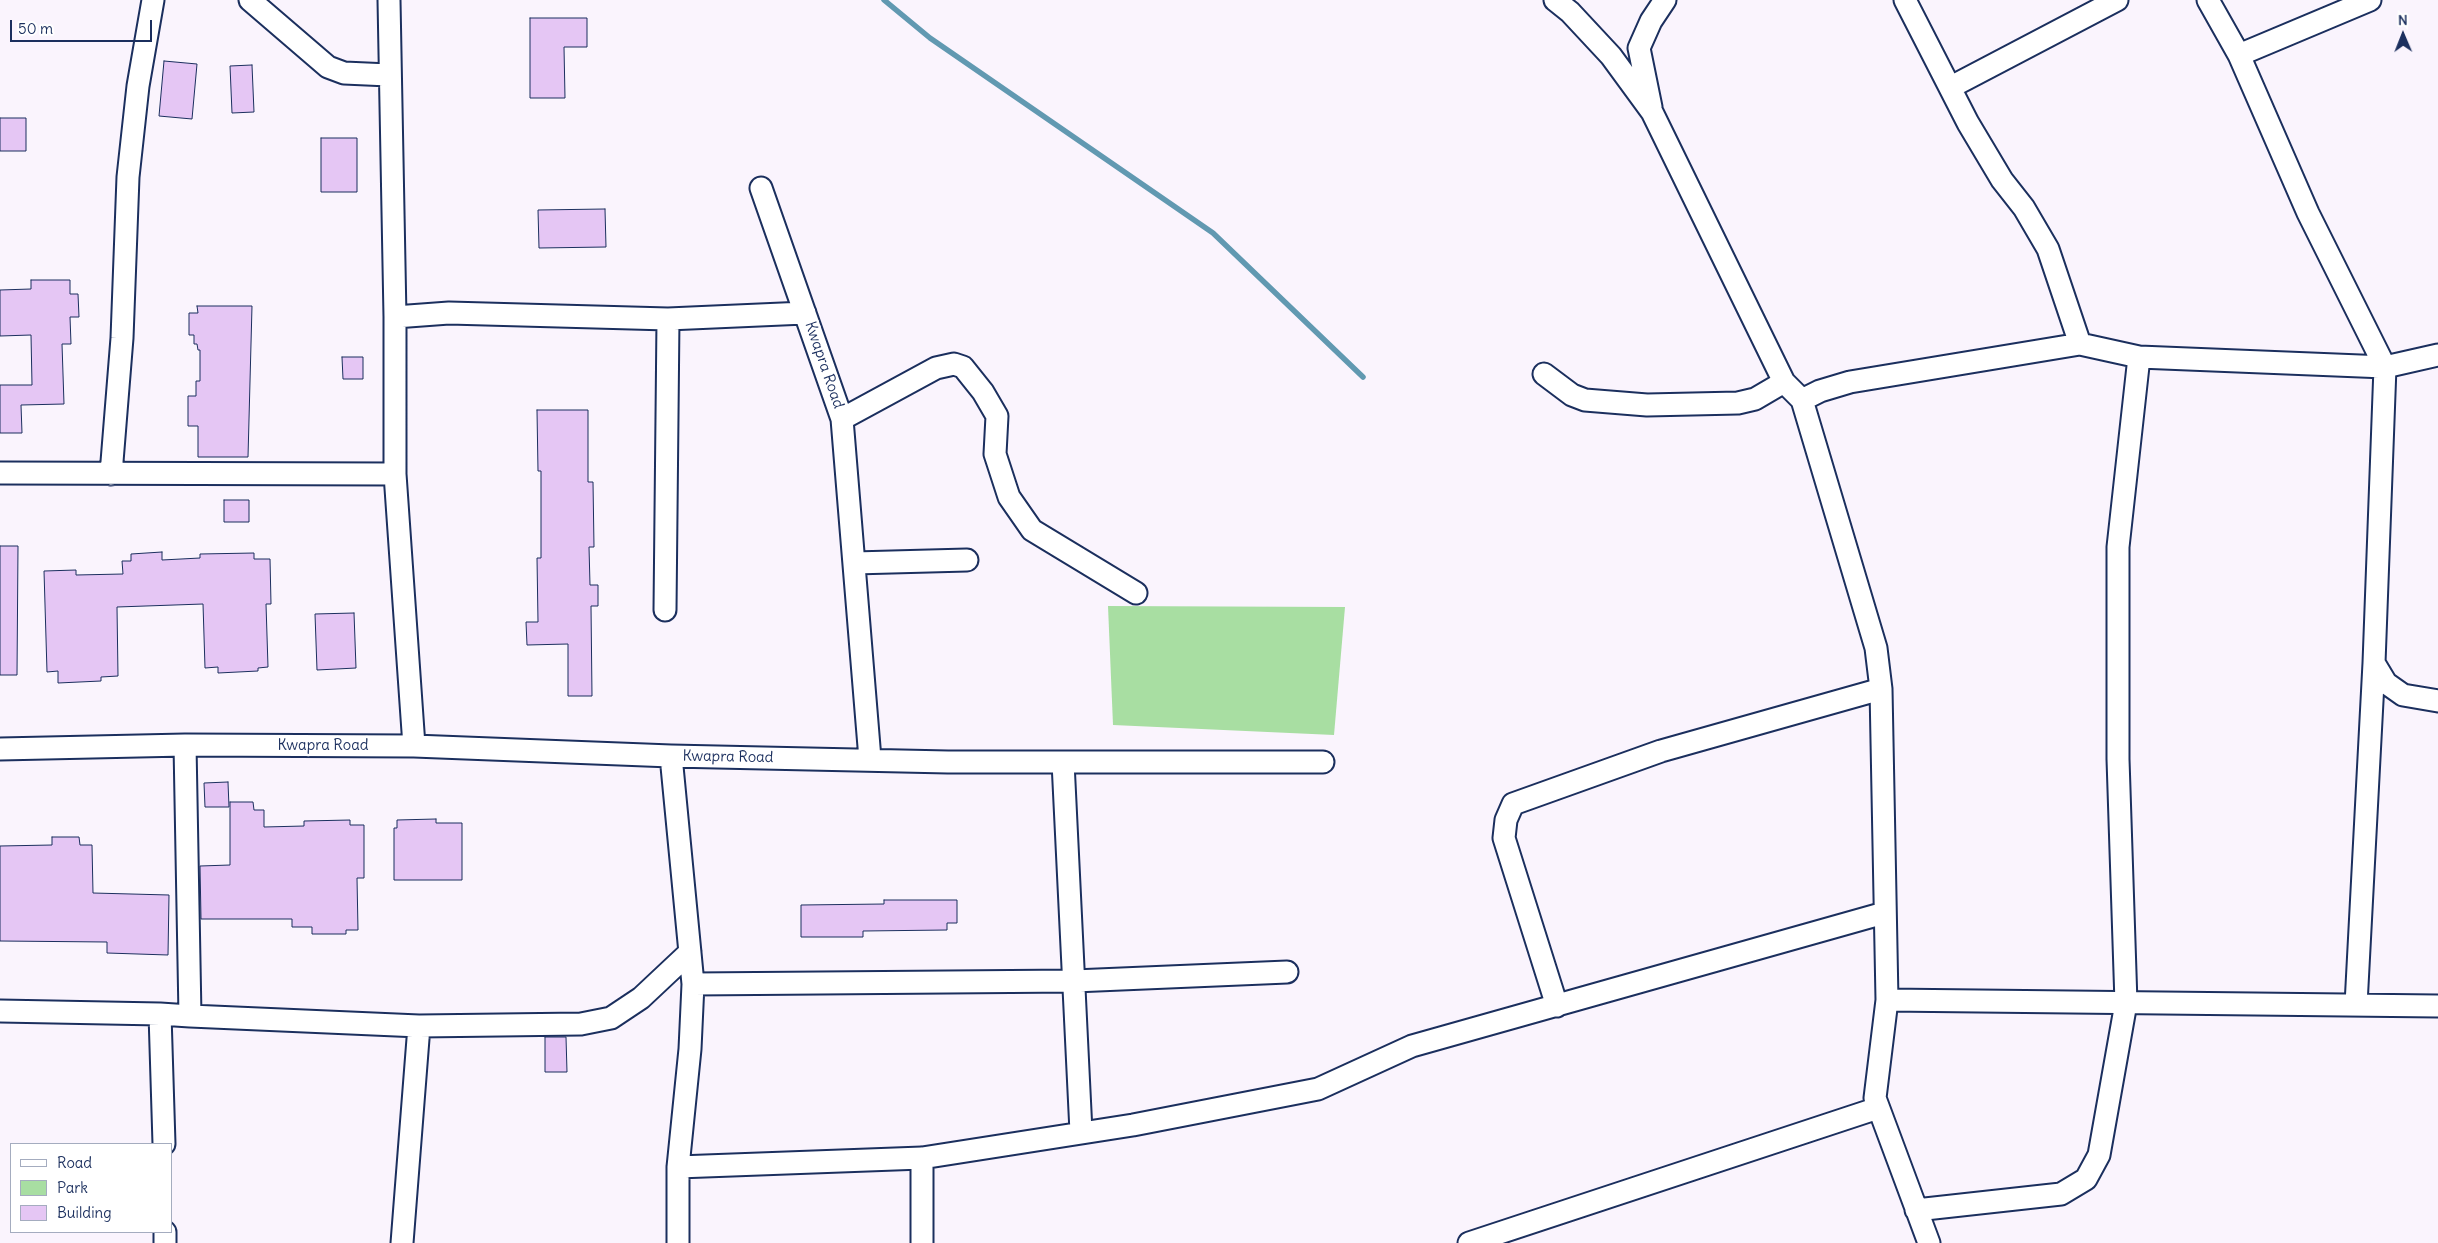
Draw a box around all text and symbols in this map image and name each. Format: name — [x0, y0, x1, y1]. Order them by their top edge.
scale bar — [12, 10, 155, 42]
north arrow — [2378, 10, 2428, 60]
text: N — [2398, 11, 2408, 29]
text: 50 m — [18, 19, 53, 38]
street label: Kwapra Road — [801, 319, 847, 411]
street label: Kwapra Road — [278, 737, 368, 755]
street label: Kwapra Road — [682, 747, 774, 767]
legend — [10, 1143, 172, 1233]
text: Road — [57, 1153, 92, 1172]
text: Park — [57, 1178, 88, 1197]
text: Building — [57, 1203, 112, 1222]

